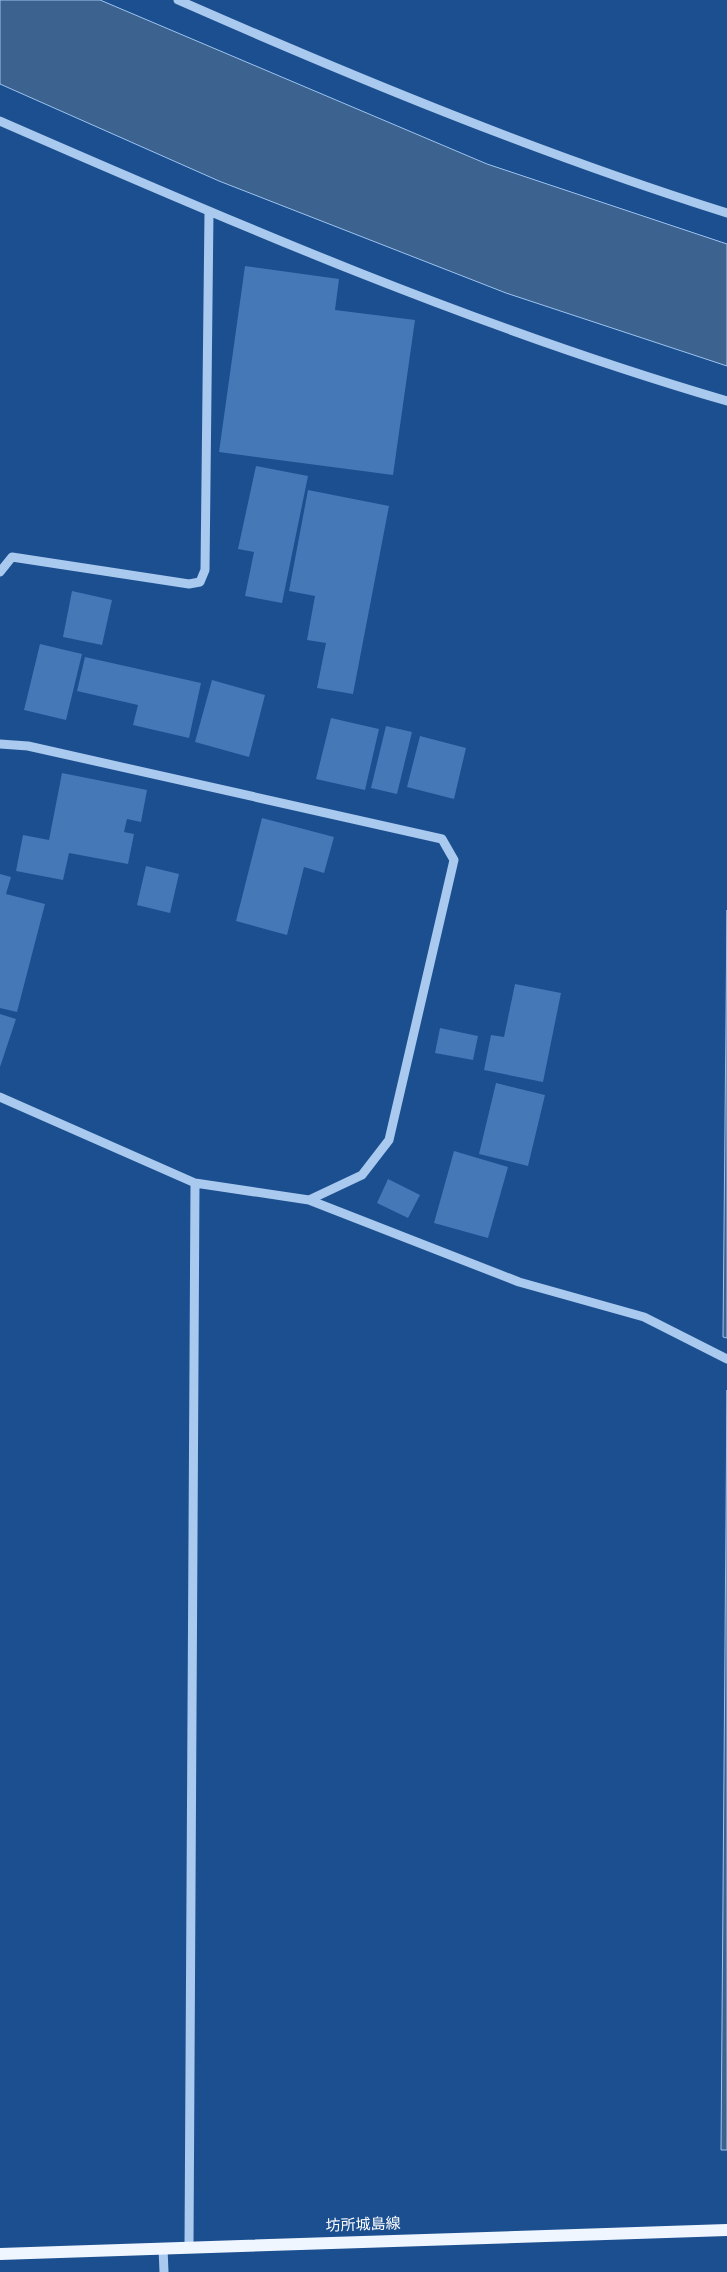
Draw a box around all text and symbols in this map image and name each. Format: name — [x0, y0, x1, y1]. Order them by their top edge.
street label: 坊所城島線 — [325, 2212, 401, 2236]

